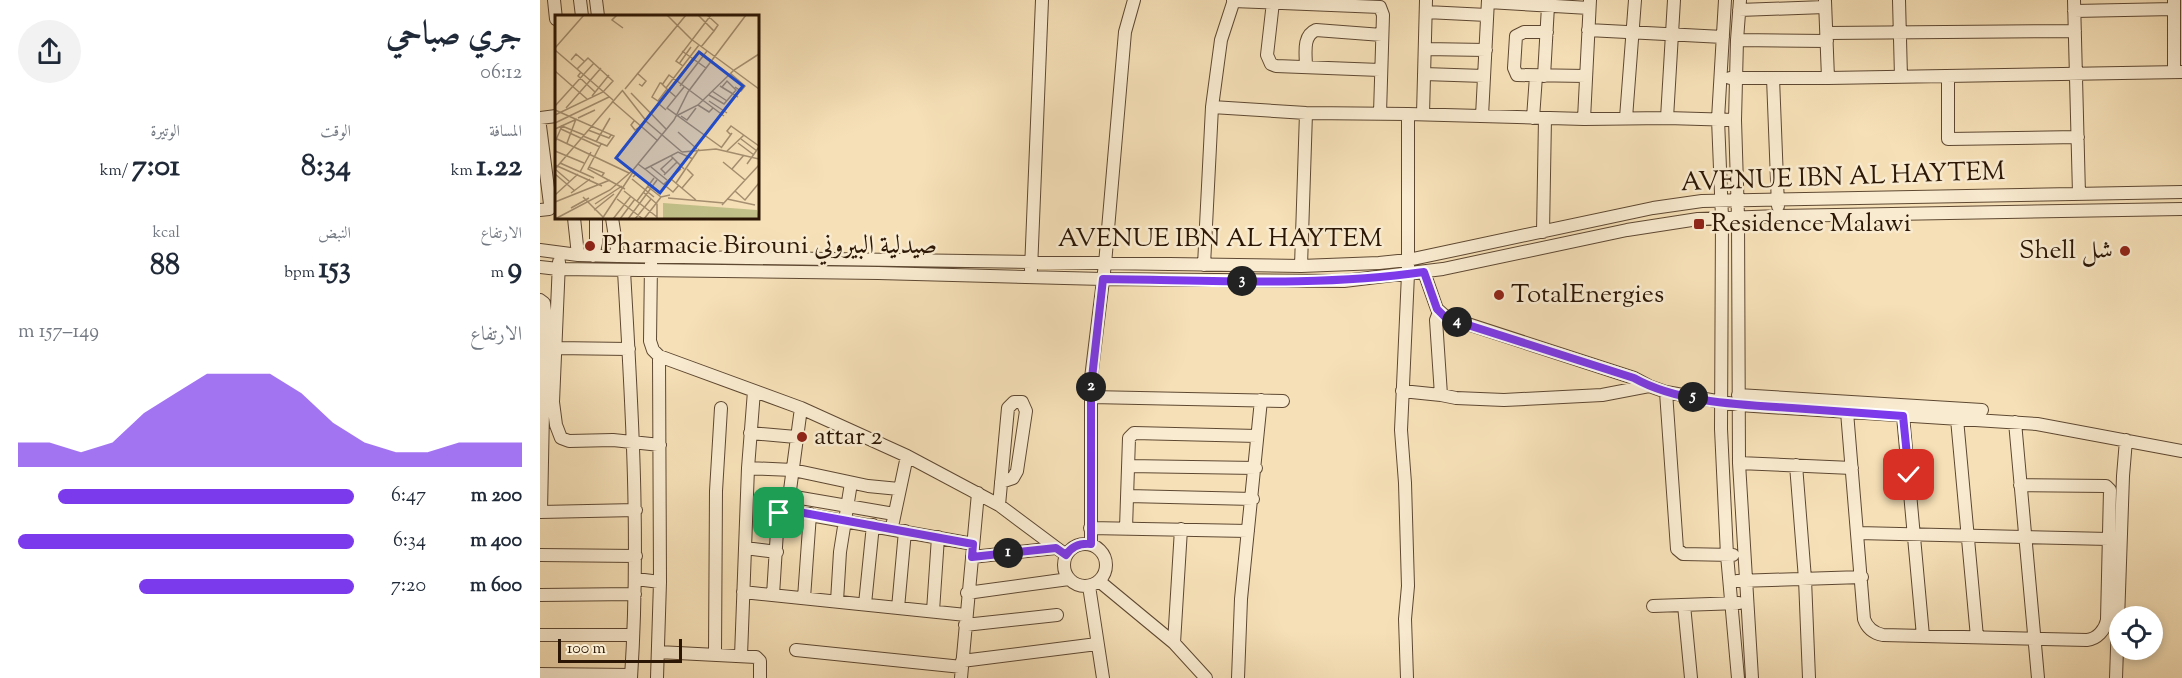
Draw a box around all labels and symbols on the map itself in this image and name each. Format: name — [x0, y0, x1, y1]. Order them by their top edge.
inset map — [555, 15, 759, 219]
street label: AVENUE IBN AL HAYTEM — [1680, 154, 2006, 202]
place label: Residence Malawi — [1711, 206, 1911, 243]
marker: Residence Malawi — [1692, 217, 1706, 231]
street label: AVENUE IBN AL HAYTEM — [1058, 221, 1382, 258]
place label: Pharmacie Birouni صيدلية البيروني — [602, 228, 937, 266]
place label: Shell شل — [2019, 233, 2113, 270]
marker: Pharmacie Birouni صيدلية البيروني — [583, 239, 597, 253]
marker: Shell شل — [2118, 244, 2132, 258]
pin: 3 — [1227, 266, 1257, 296]
place label: TotalEnergies — [1511, 277, 1664, 314]
marker: TotalEnergies — [1492, 288, 1506, 302]
pin: 4 — [1442, 307, 1472, 337]
pin: 2 — [1076, 372, 1106, 402]
pin: 5 — [1678, 382, 1708, 412]
place label: attar 2 — [814, 419, 883, 456]
marker: attar 2 — [795, 430, 809, 444]
pin — [1883, 449, 1934, 500]
pin — [753, 487, 804, 538]
pin: 1 — [993, 538, 1023, 568]
scale bar — [558, 636, 682, 664]

